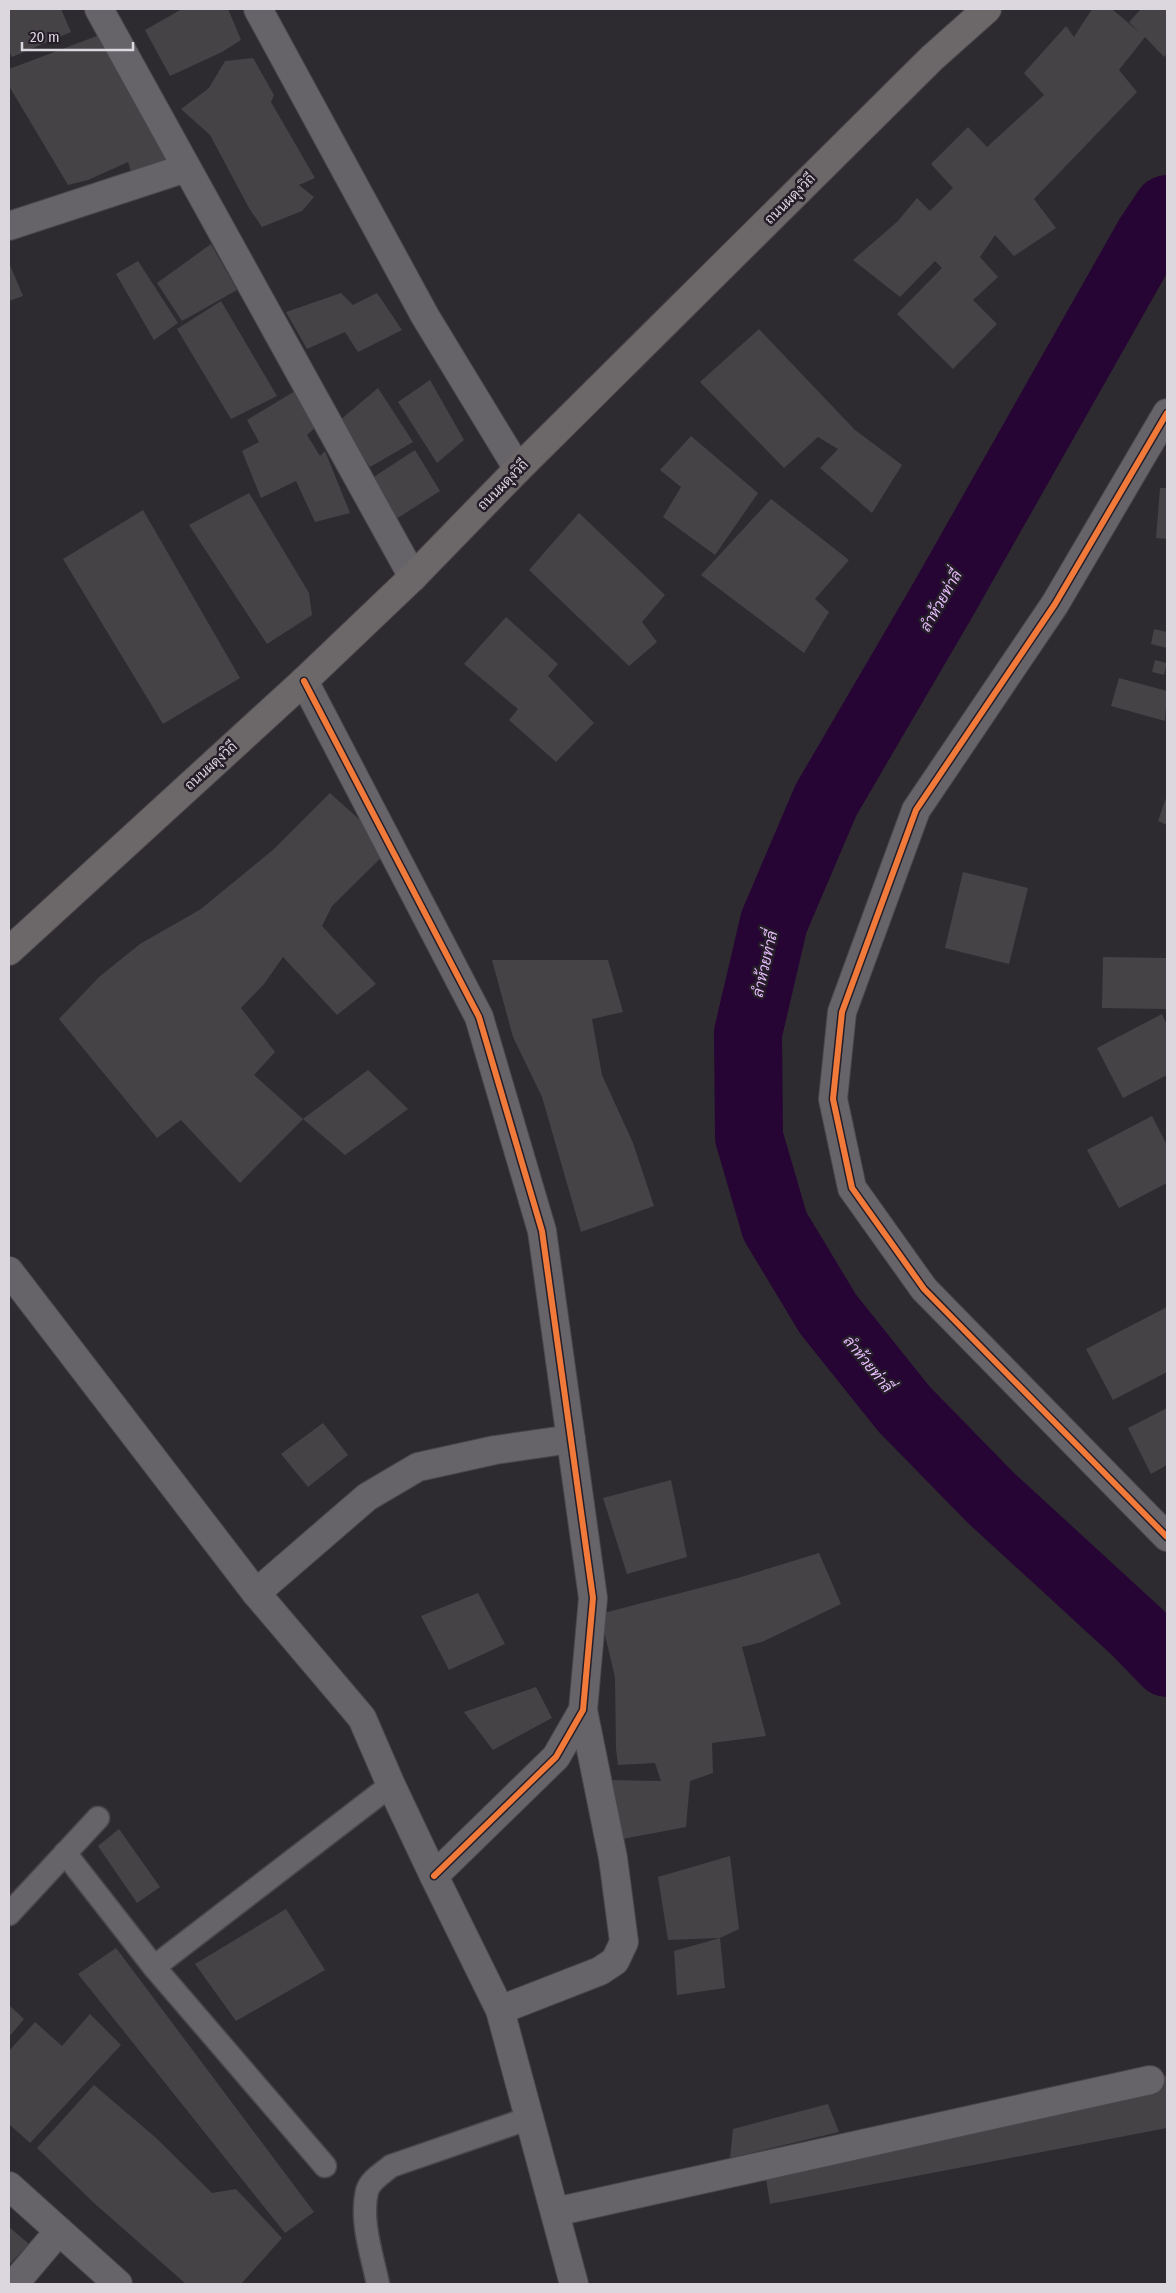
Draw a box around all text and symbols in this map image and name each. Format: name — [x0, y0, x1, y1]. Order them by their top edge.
scale bar — [22, 20, 134, 52]
text: 20 m — [30, 28, 60, 46]
street label: ถนนผดุงวิถี — [760, 169, 820, 229]
street label: ถนนผดุงวิถี — [473, 455, 533, 515]
water label: ลำห้วยท่าลี่ — [911, 563, 967, 635]
street label: ถนนผดุงวิถี — [181, 737, 241, 795]
water label: ลำห้วยท่าลี่ — [743, 926, 782, 999]
water label: ลำห้วยท่าลี่ — [840, 1328, 902, 1397]

